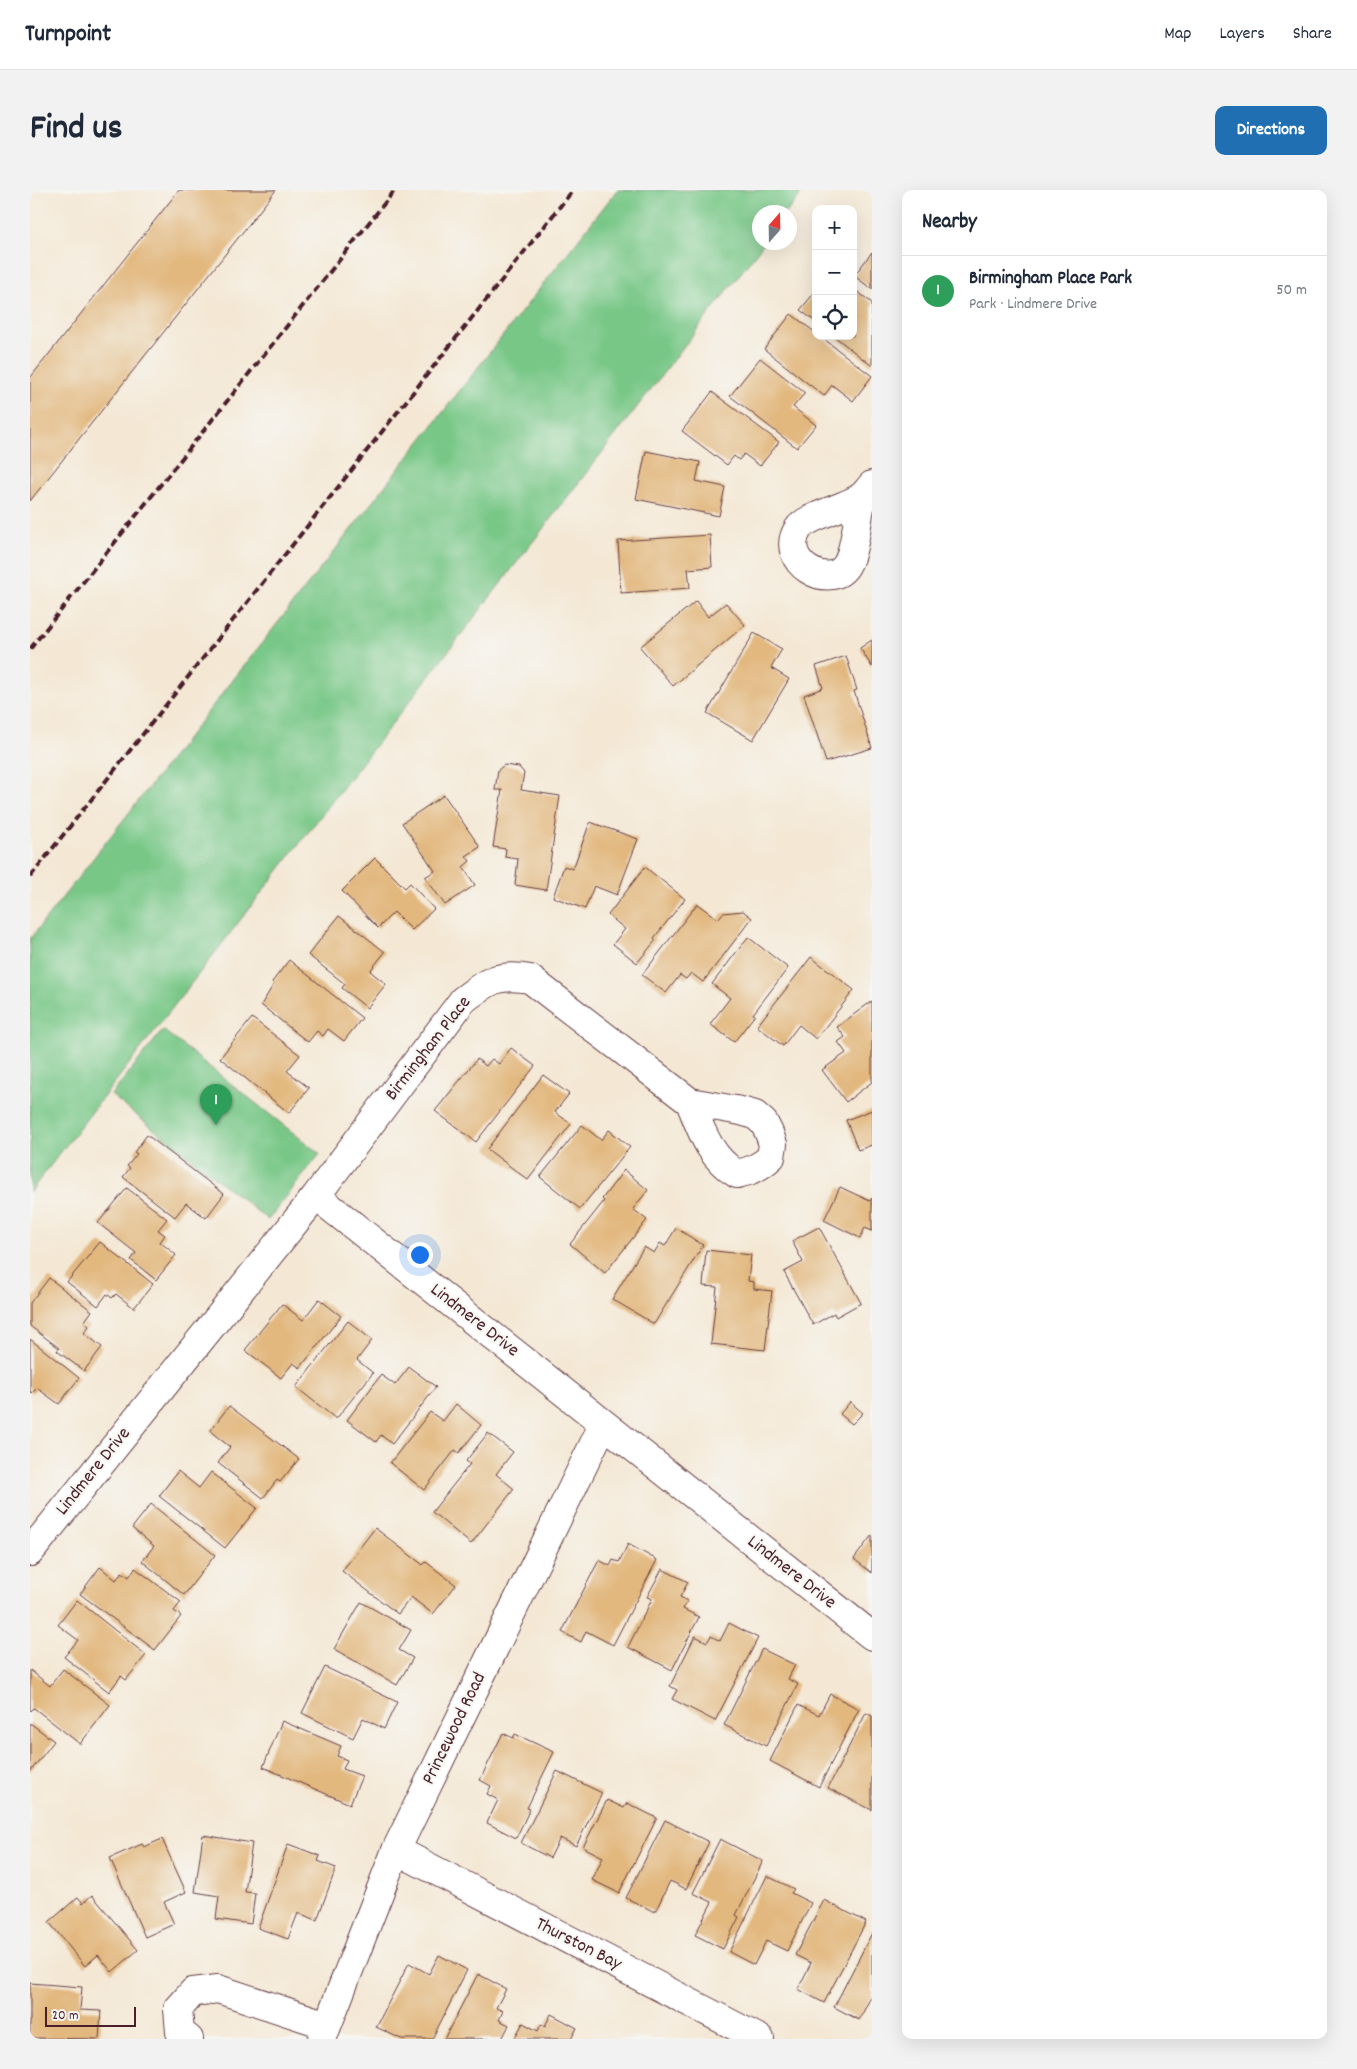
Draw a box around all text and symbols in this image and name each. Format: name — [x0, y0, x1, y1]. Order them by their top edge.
text: Turnpoint — [25, 18, 111, 52]
text: Map — [1164, 22, 1191, 47]
text: Layers — [1219, 22, 1265, 47]
text: Share — [1293, 22, 1332, 47]
text: Find us — [30, 105, 122, 155]
button: Directions — [1215, 106, 1327, 155]
north arrow — [752, 205, 797, 250]
map controls — [812, 205, 857, 340]
button: + — [812, 205, 857, 250]
text: Nearby — [922, 208, 977, 238]
button: − — [812, 250, 857, 295]
text: Birmingham Place Park — [969, 266, 1132, 293]
text: 1 — [936, 279, 940, 302]
text: 50 m — [1276, 279, 1307, 302]
text: Park · Lindmere Drive — [969, 293, 1097, 316]
button: locate — [812, 295, 857, 340]
street label: Birmingham Place — [379, 991, 479, 1107]
pin: 1 — [200, 1084, 232, 1125]
your location — [407, 1242, 433, 1268]
street label: Lindmere Drive — [424, 1278, 524, 1364]
street label: Lindmere Drive — [50, 1422, 138, 1522]
street label: Lindmere Drive — [741, 1530, 841, 1616]
street label: Princewood Road — [416, 1668, 494, 1790]
street label: Thurston Bay — [530, 1912, 626, 1978]
scale bar — [45, 2004, 136, 2027]
text: 20 m — [52, 2006, 79, 2026]

